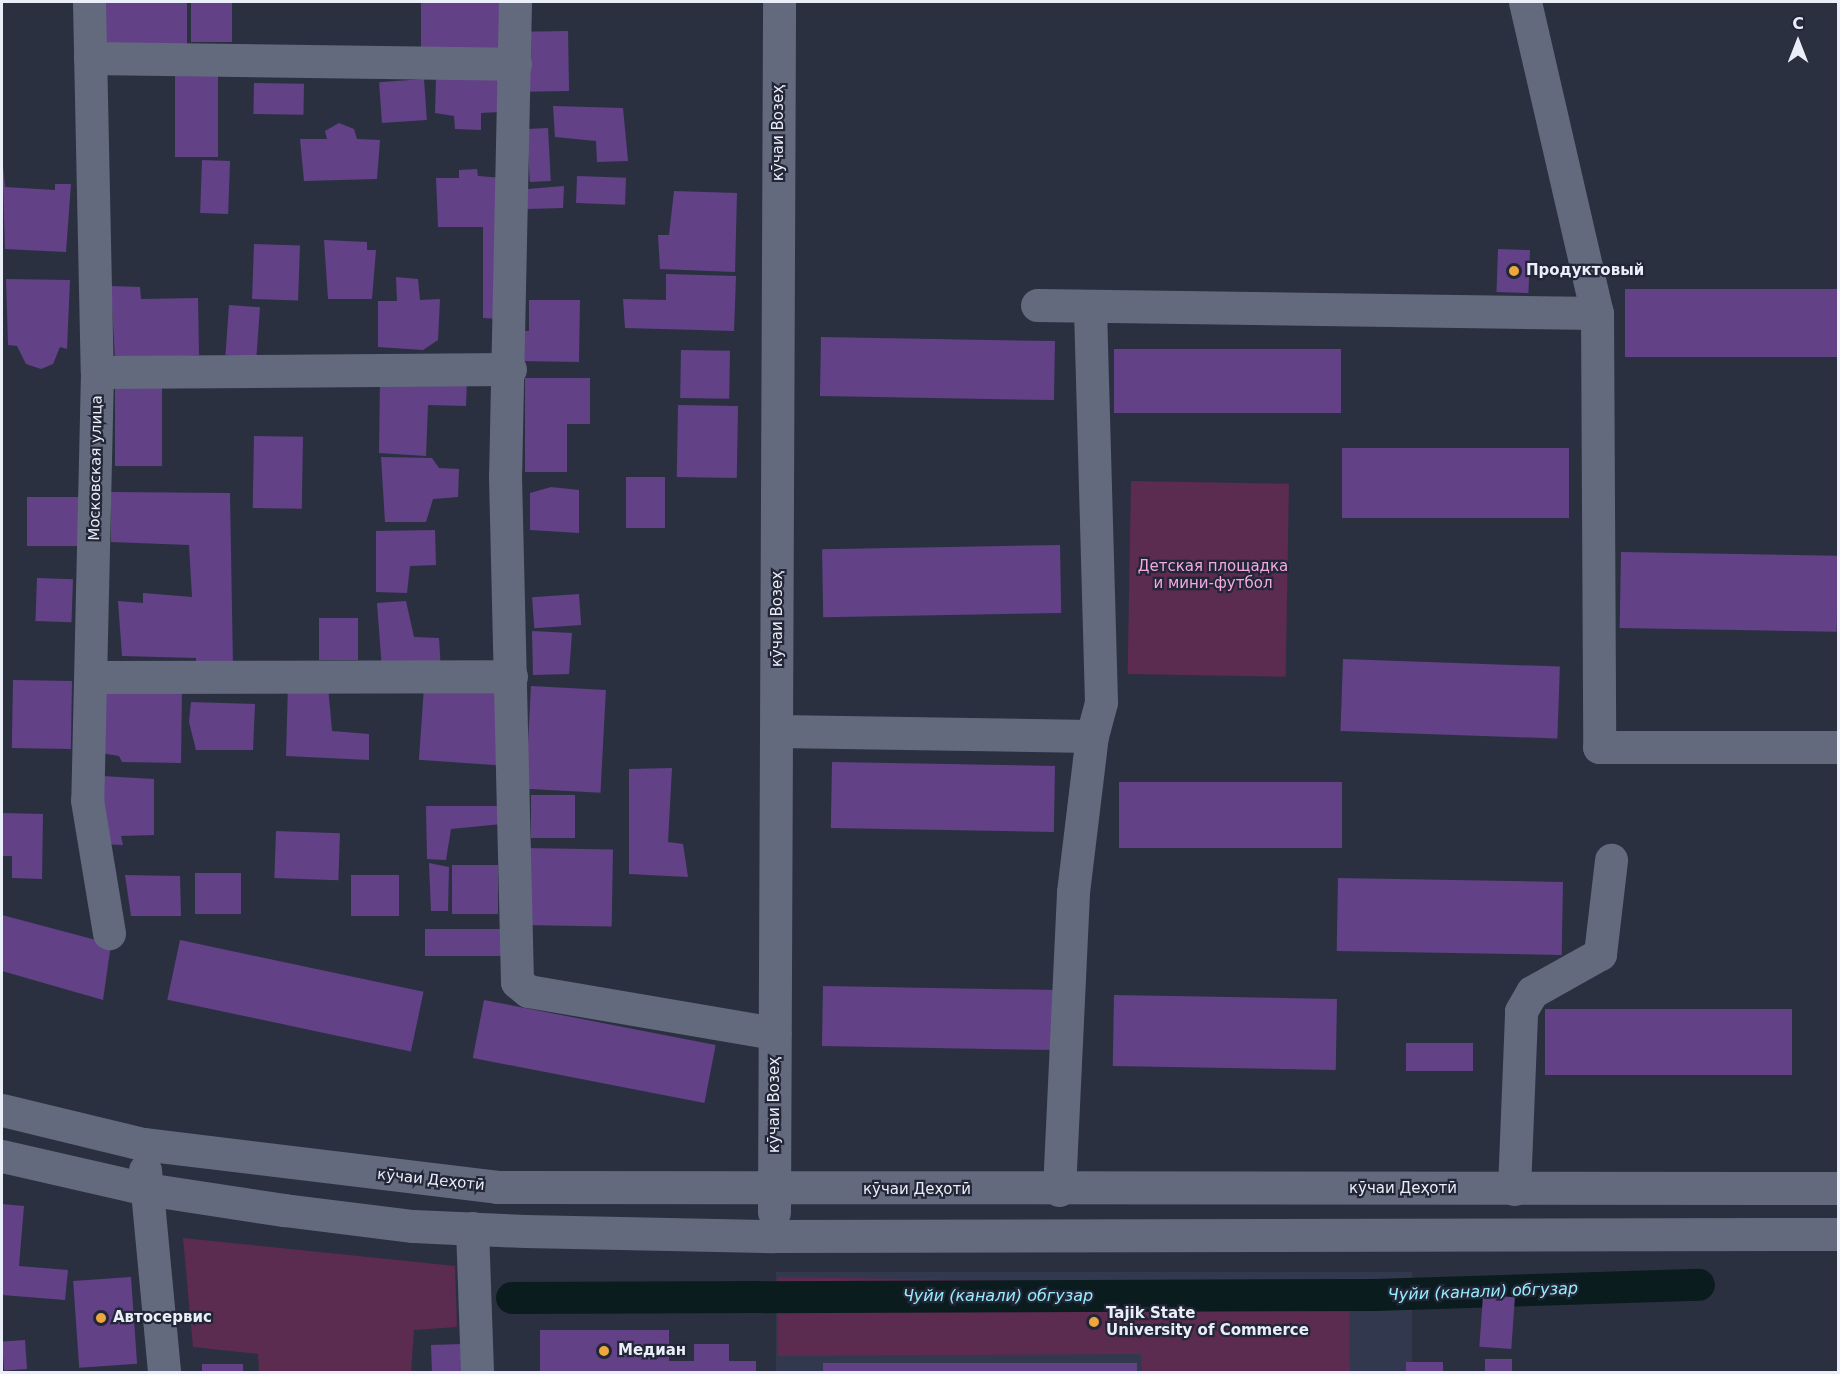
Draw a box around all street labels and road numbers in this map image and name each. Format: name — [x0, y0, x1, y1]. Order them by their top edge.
street label: кӯчаи Возеҳ — [770, 85, 788, 181]
street label: Московская улица — [86, 395, 106, 541]
street label: кӯчаи Возеҳ — [769, 571, 787, 667]
street label: кӯчаи Возеҳ — [766, 1057, 784, 1153]
street label: кӯчаи Деҳотӣ — [376, 1165, 486, 1195]
street label: кӯчаи Деҳотӣ — [1349, 1180, 1457, 1198]
street label: кӯчаи Деҳотӣ — [863, 1181, 971, 1199]

